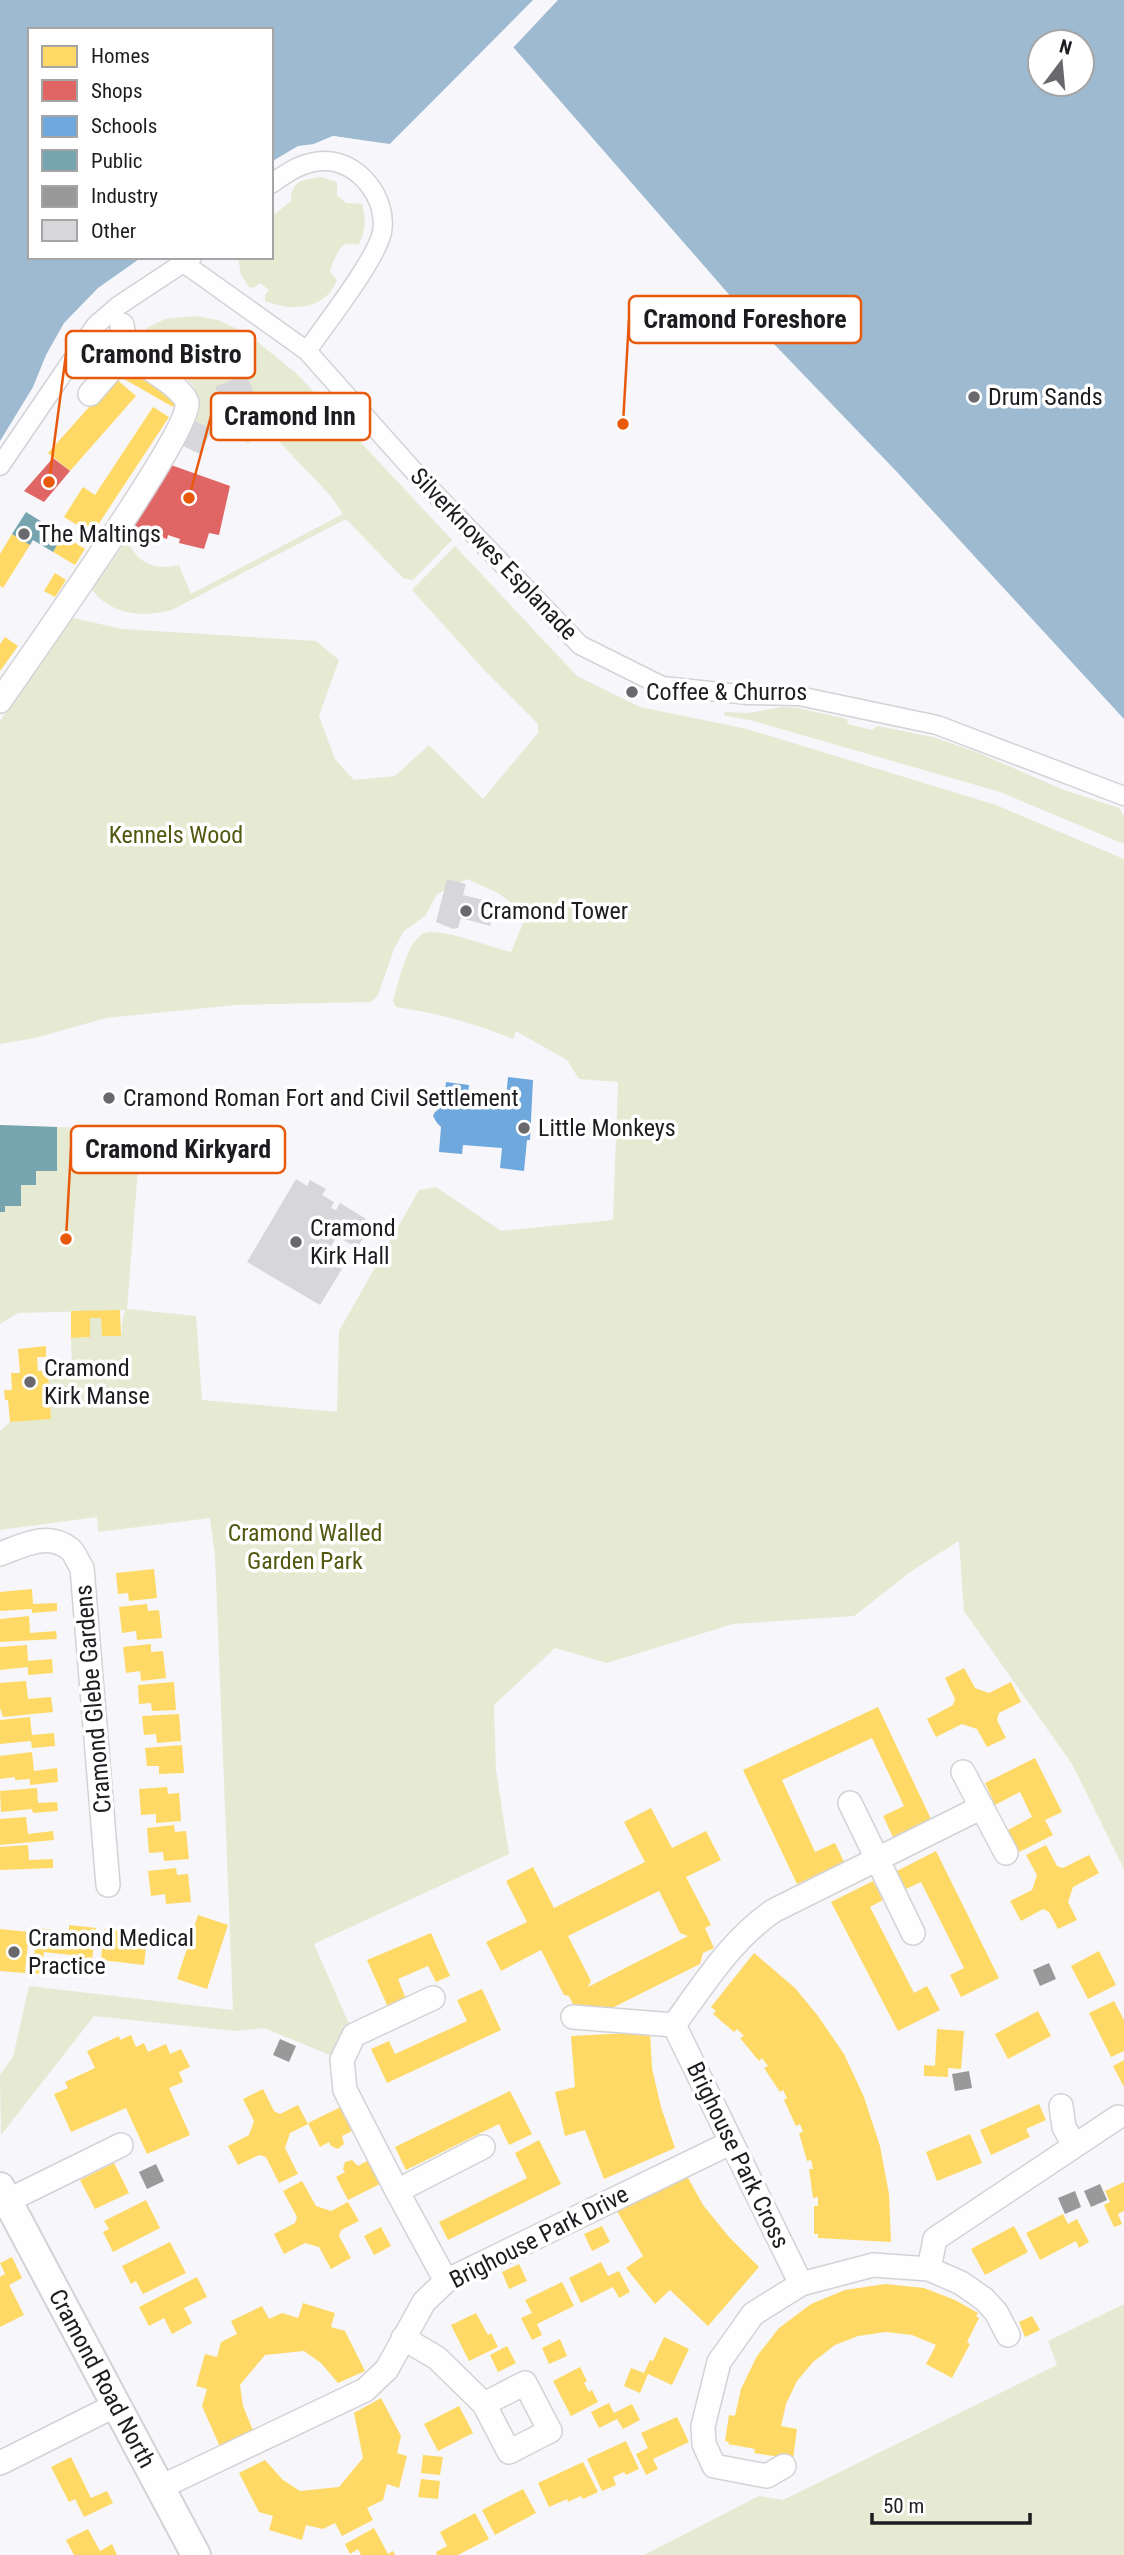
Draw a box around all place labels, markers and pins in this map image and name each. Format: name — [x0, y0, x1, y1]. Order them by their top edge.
callout: Cramond Foreshore — [629, 296, 861, 343]
callout: Cramond Bistro — [66, 331, 255, 378]
place label: Drum Sands — [988, 383, 1103, 411]
marker: Drum Sands — [966, 389, 982, 405]
callout: Cramond Inn — [211, 393, 370, 440]
place label: The Maltings — [38, 520, 161, 548]
marker: The Maltings — [16, 526, 32, 542]
place label: Coffee & Churros — [646, 678, 807, 706]
marker: Coffee & Churros — [624, 684, 640, 700]
place label: Cramond Tower — [480, 897, 628, 925]
marker: Cramond Tower — [458, 903, 474, 919]
place label: Cramond Roman Fort and Civil Settlement — [123, 1084, 519, 1112]
marker: Cramond Roman Fort and Civil Settlement — [101, 1090, 117, 1106]
place label: Little Monkeys — [538, 1114, 676, 1142]
marker: Little Monkeys — [516, 1120, 532, 1136]
callout: Cramond Kirkyard — [71, 1126, 285, 1173]
place label: Cramond Kirk Hall — [310, 1214, 396, 1270]
marker: Cramond Kirk Hall — [288, 1234, 304, 1250]
place label: Cramond Kirk Manse — [44, 1354, 150, 1410]
marker: Cramond Kirk Manse — [22, 1374, 38, 1390]
place label: Cramond Medical Practice — [28, 1924, 194, 1980]
marker: Cramond Medical Practice — [6, 1944, 22, 1960]

